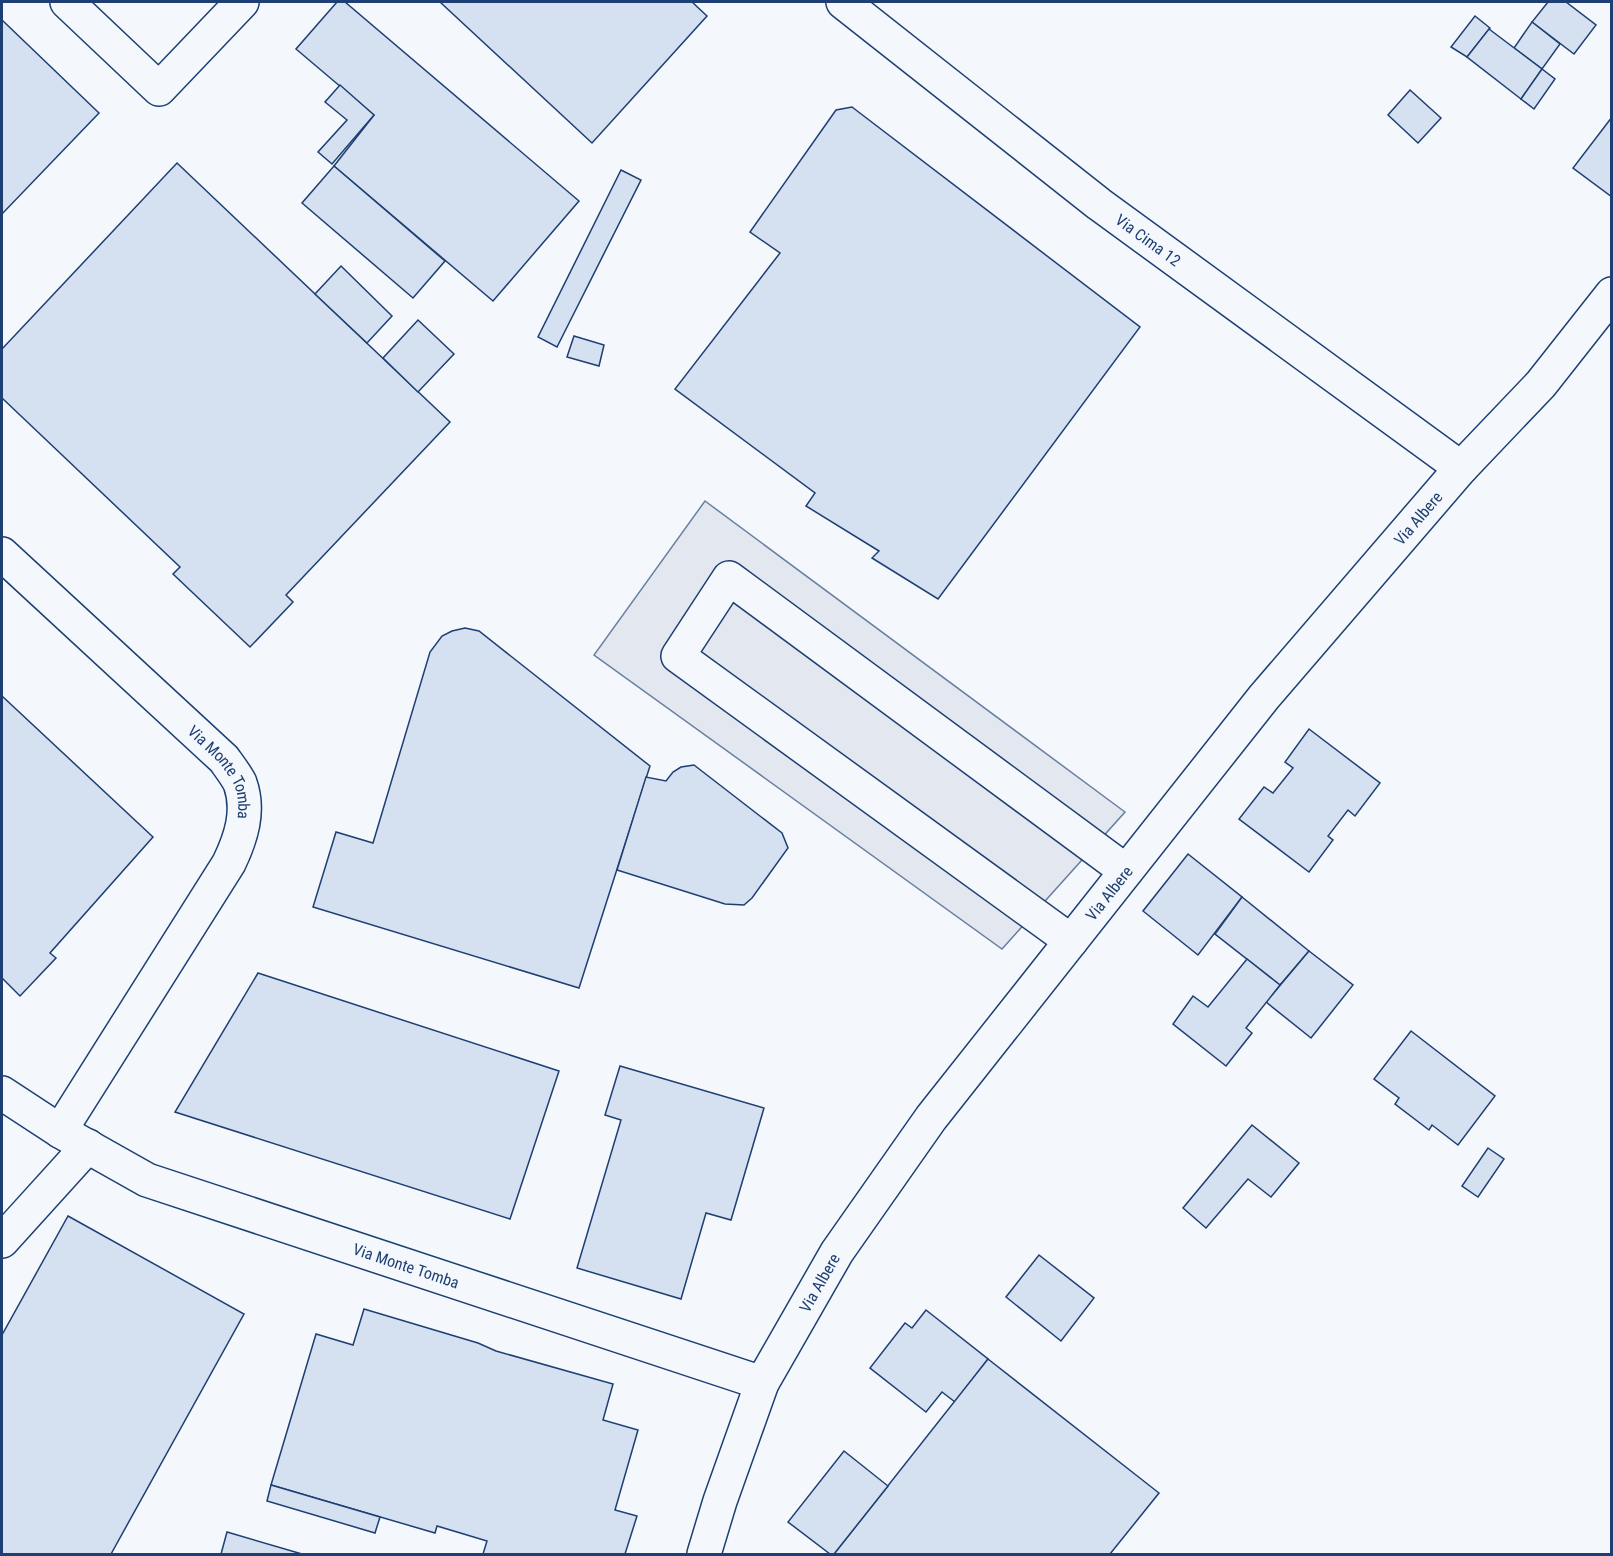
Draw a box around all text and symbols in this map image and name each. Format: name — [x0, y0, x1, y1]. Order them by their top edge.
street label: Via Cima 12 — [1112, 210, 1184, 270]
street label: Via Albere — [1390, 488, 1447, 549]
street label: Via Monte Tomba — [184, 722, 253, 820]
street label: Via Albere — [1082, 862, 1137, 925]
street label: Via Monte Tomba — [350, 1240, 461, 1292]
street label: Via Albere — [795, 1250, 844, 1316]

